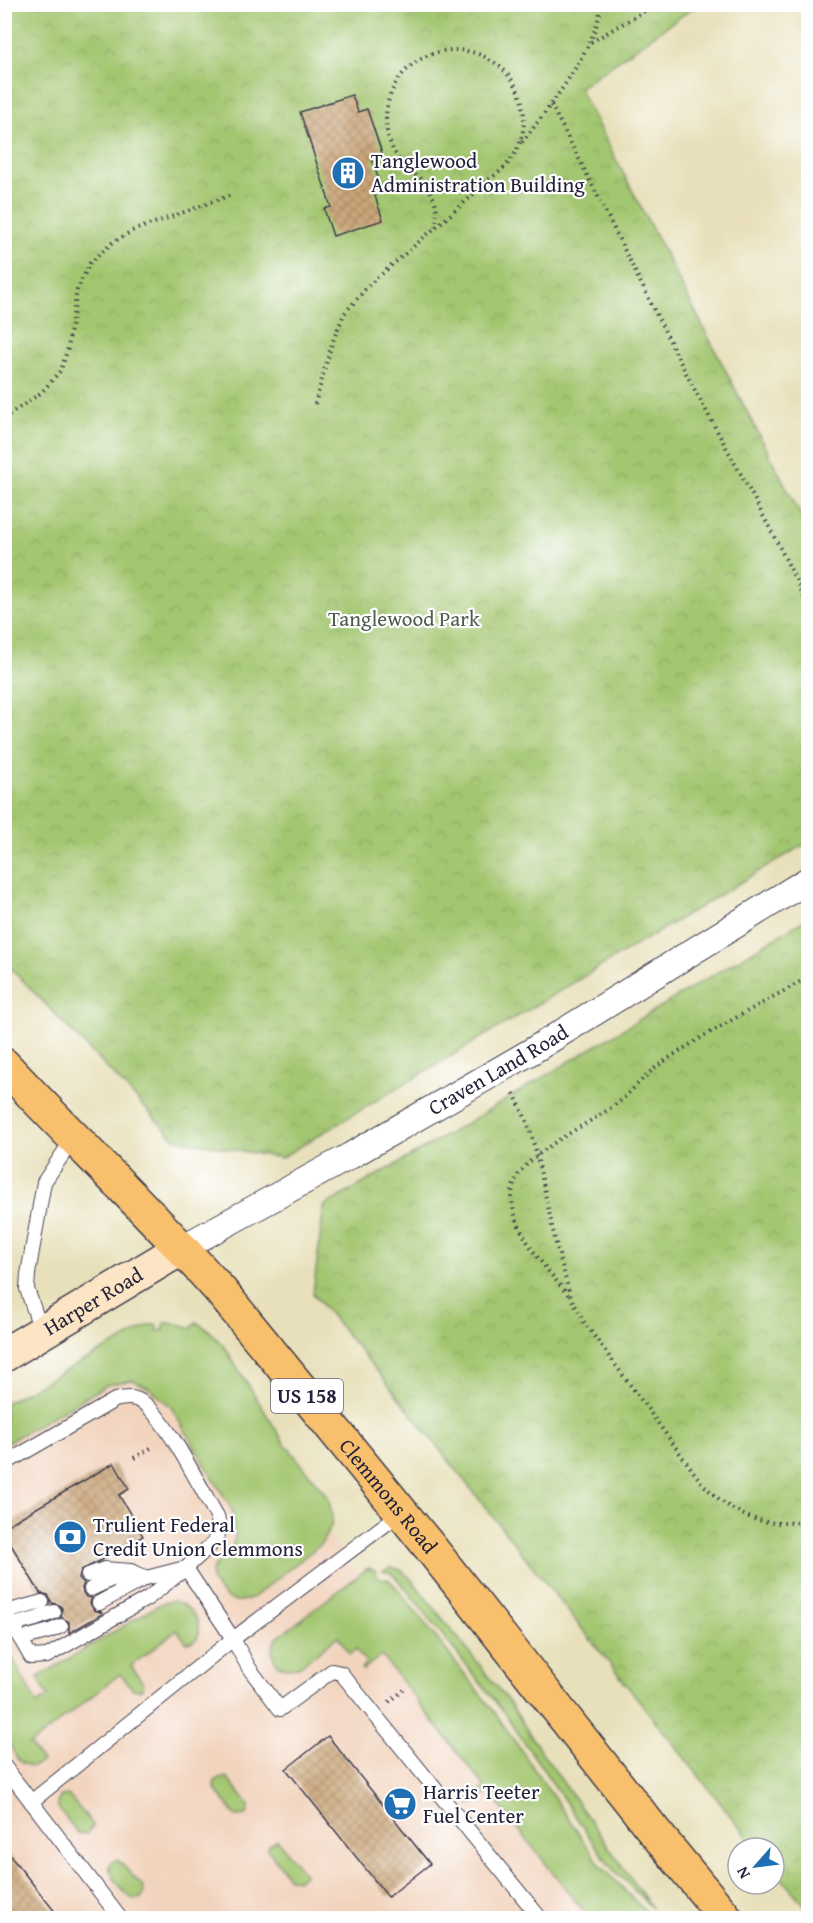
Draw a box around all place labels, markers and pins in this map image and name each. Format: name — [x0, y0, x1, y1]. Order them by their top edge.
place label: Tanglewood Administration Building — [371, 145, 585, 200]
building icon: Tanglewood Administration Building — [330, 155, 366, 191]
place label: Trulient Federal Credit Union Clemmons — [93, 1509, 303, 1564]
bank icon: Trulient Federal Credit Union Clemmons — [52, 1519, 88, 1555]
place label: Harris Teeter Fuel Center — [423, 1776, 540, 1831]
supermarket icon: Harris Teeter Fuel Center — [382, 1786, 418, 1822]

